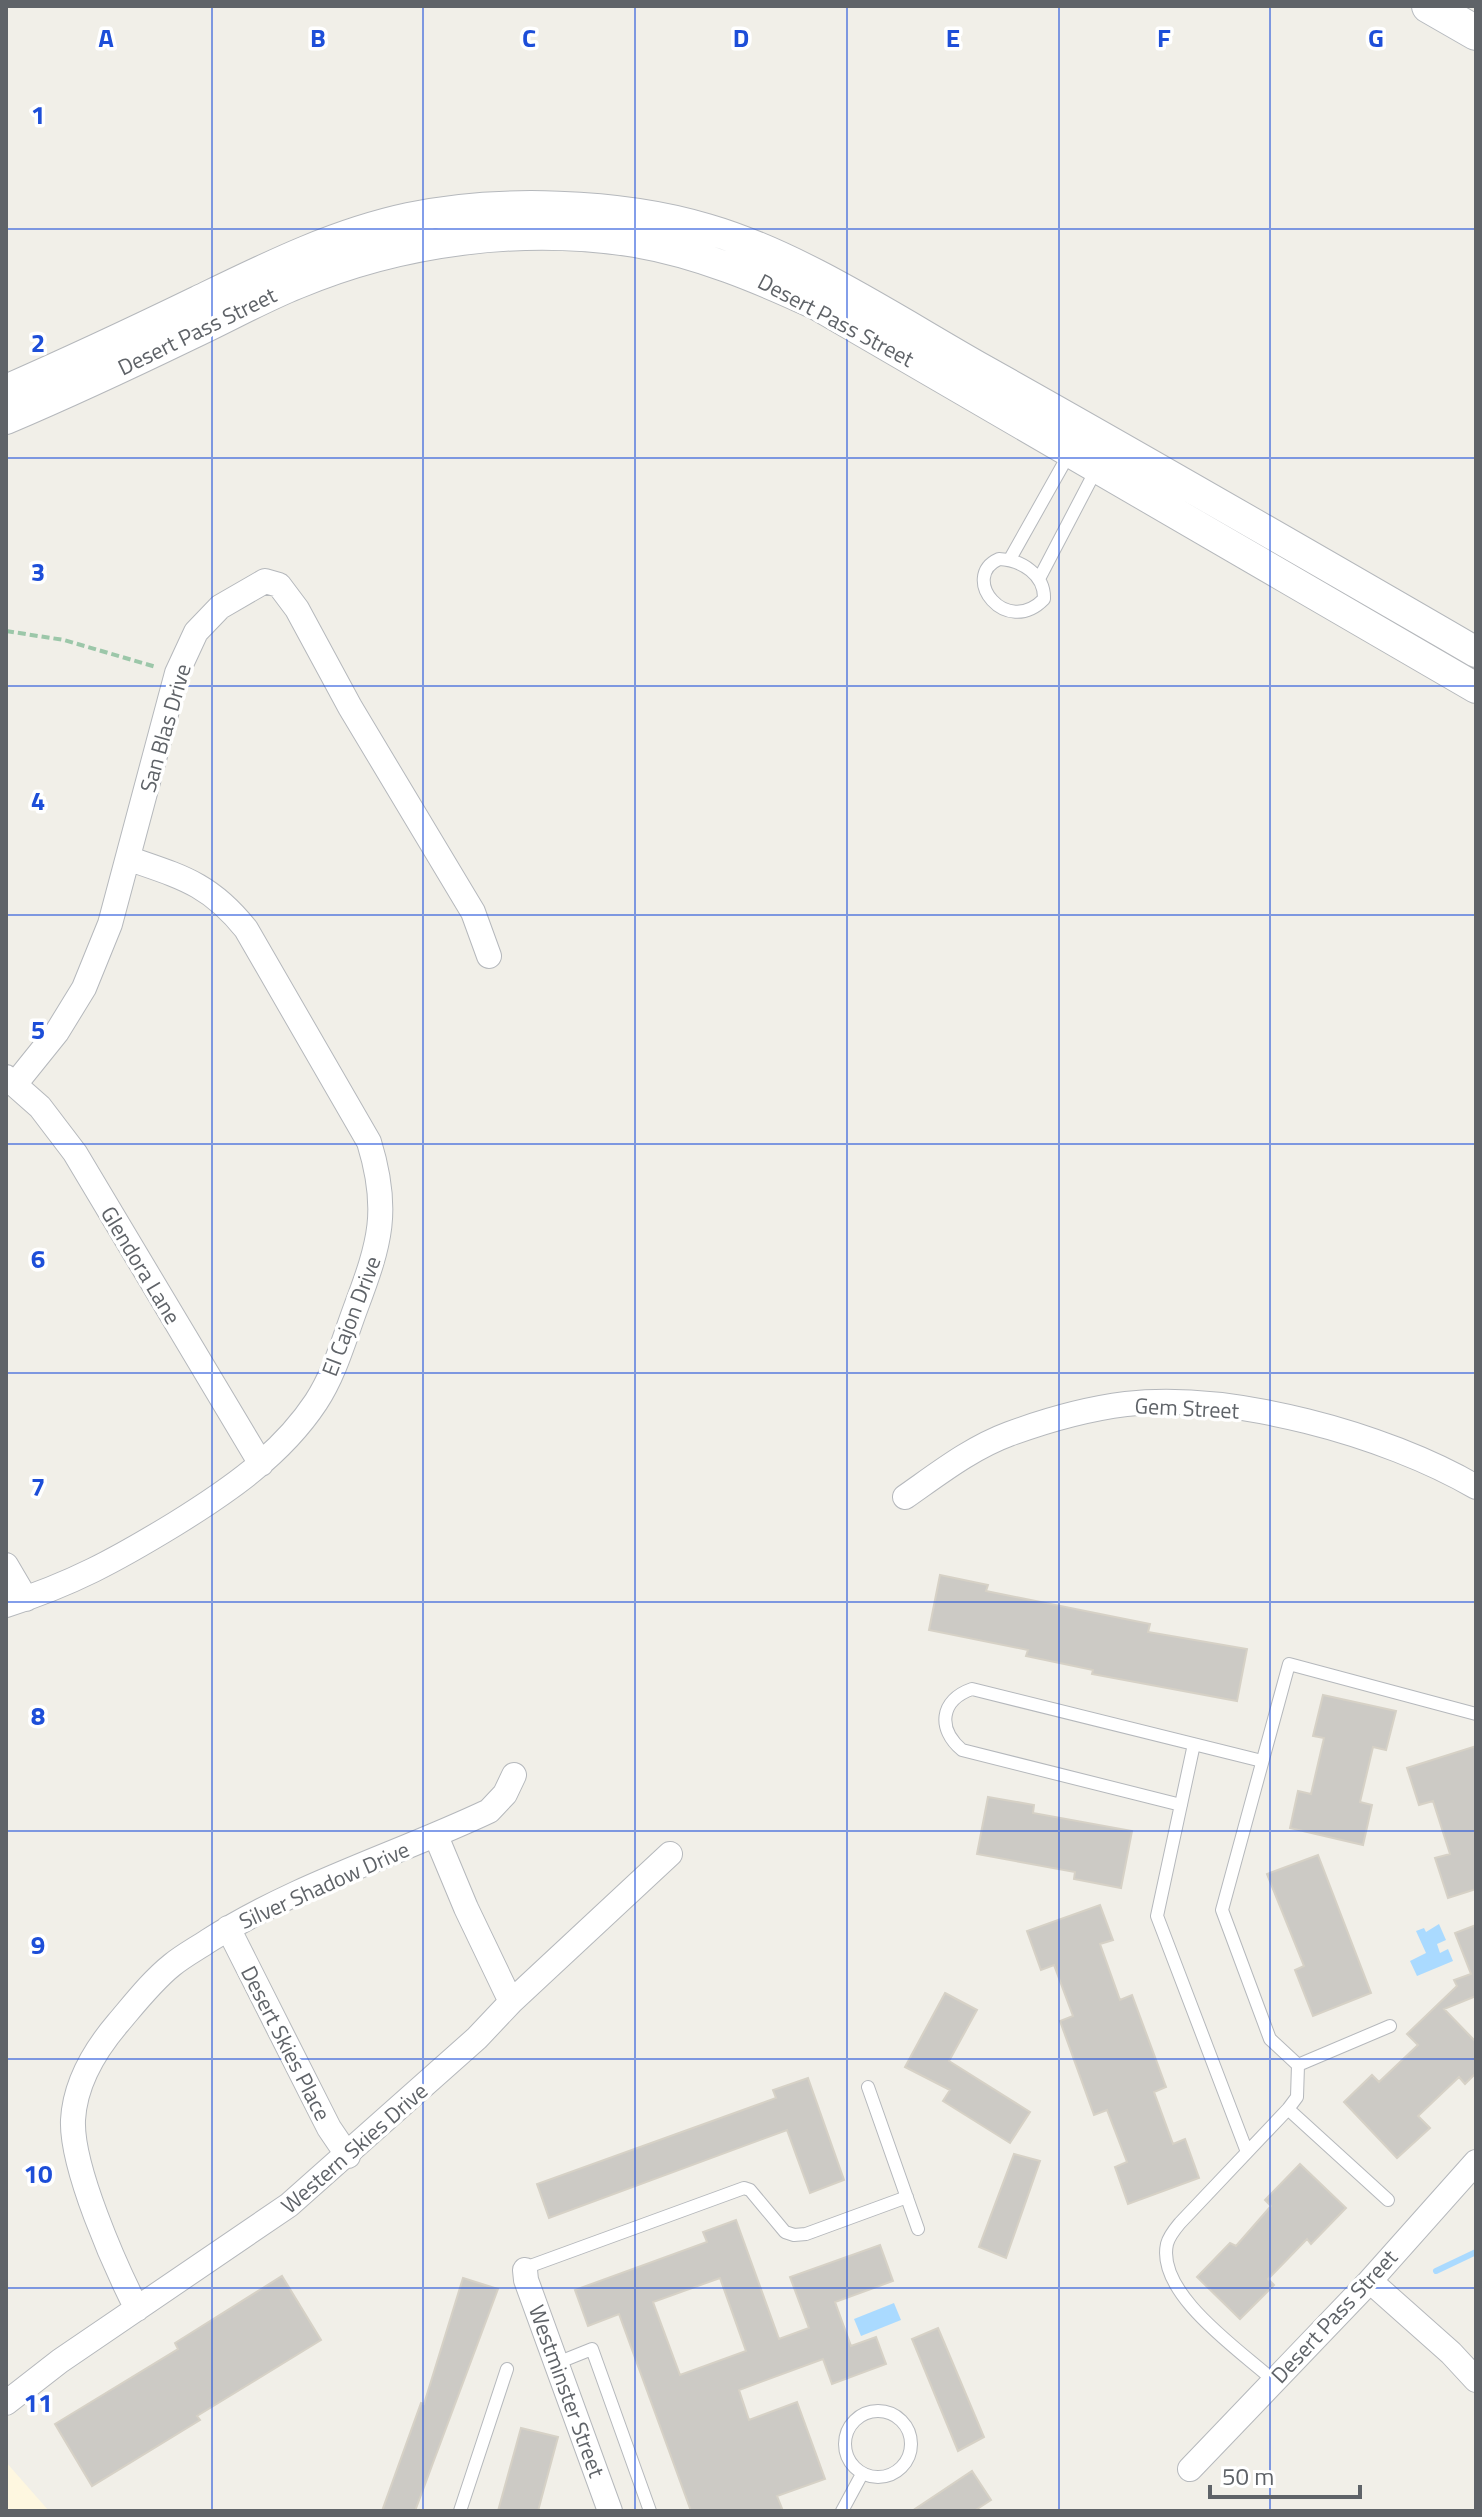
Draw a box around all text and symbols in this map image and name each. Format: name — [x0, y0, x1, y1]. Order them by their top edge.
text: A — [98, 18, 114, 57]
text: B — [310, 18, 326, 57]
text: C — [522, 18, 536, 57]
text: D — [733, 18, 749, 57]
text: E — [946, 18, 960, 57]
text: F — [1157, 18, 1171, 57]
text: G — [1368, 18, 1384, 57]
text: 1 — [31, 95, 45, 134]
street label: Desert Pass Street — [752, 264, 921, 376]
street label: Desert Pass Street — [112, 278, 282, 384]
text: 2 — [31, 323, 45, 362]
text: 3 — [31, 552, 45, 591]
street label: San Blas Drive — [130, 660, 200, 796]
text: 4 — [31, 781, 45, 820]
text: 5 — [31, 1010, 45, 1049]
street label: Glendora Lane — [92, 1199, 190, 1331]
text: 6 — [31, 1239, 45, 1278]
street label: El Cajon Drive — [313, 1251, 389, 1381]
street label: Gem Street — [1134, 1388, 1240, 1428]
text: 7 — [31, 1467, 45, 1506]
text: 8 — [31, 1696, 45, 1735]
street label: Silver Shadow Drive — [233, 1832, 415, 1938]
text: 9 — [31, 1925, 45, 1964]
street label: Desert Skies Place — [232, 1960, 340, 2126]
street label: Western Skies Drive — [273, 2074, 435, 2222]
text: 10 — [23, 2154, 53, 2193]
street label: Desert Pass Street — [1263, 2241, 1406, 2391]
street label: Westminster Street — [520, 2300, 614, 2482]
text: 11 — [23, 2383, 53, 2422]
scale bar — [1210, 2449, 1360, 2499]
text: 50 m — [1222, 2458, 1274, 2494]

